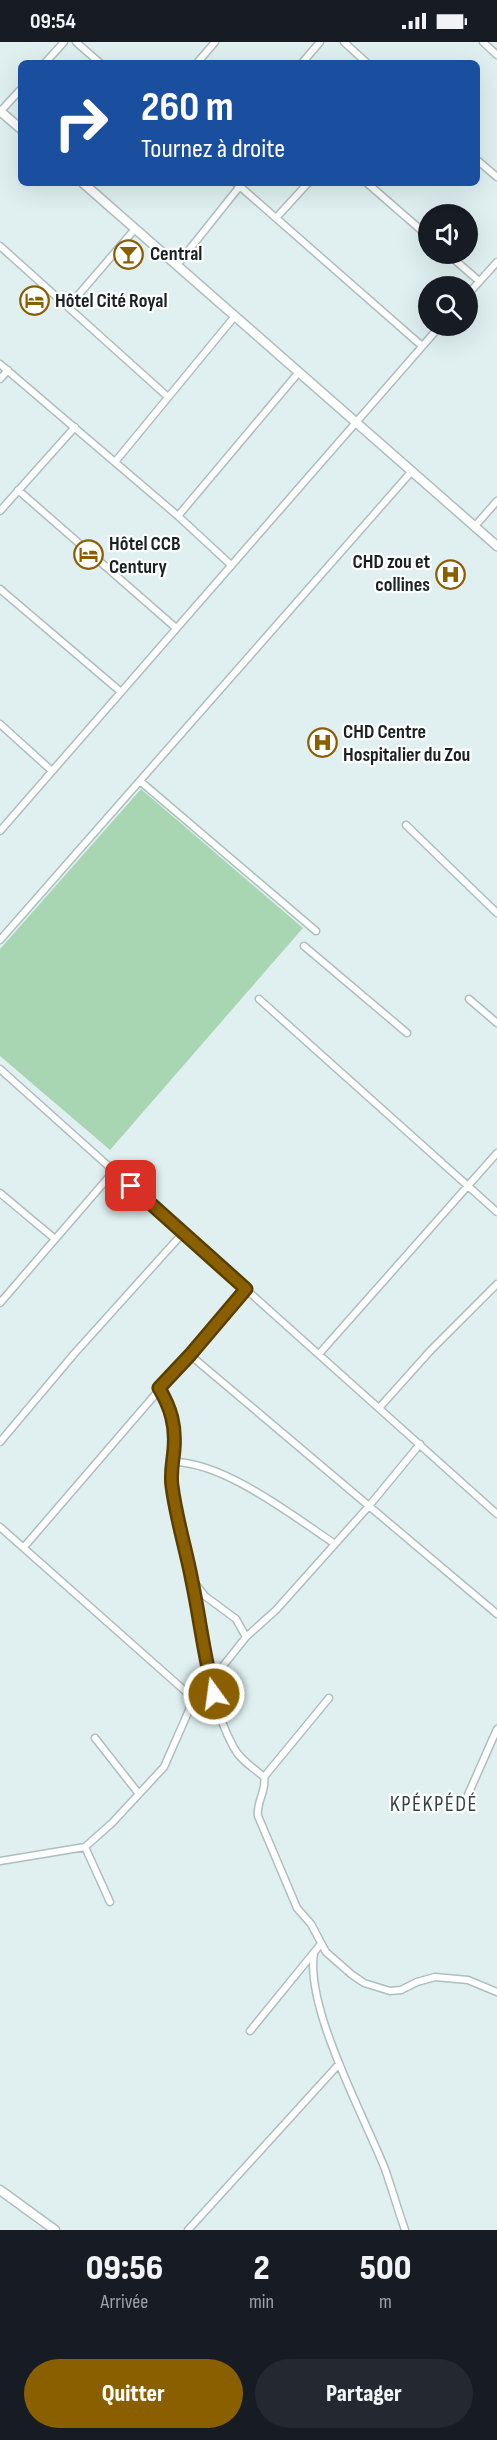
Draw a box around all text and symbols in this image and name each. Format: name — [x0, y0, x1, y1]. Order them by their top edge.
text: 09:54 — [30, 8, 76, 35]
text: 260 m — [141, 82, 234, 133]
icon: right — [42, 84, 120, 162]
text: Tournez à droite — [141, 133, 285, 165]
map controls — [418, 204, 478, 336]
button: sound — [418, 204, 478, 264]
bar icon: Central — [113, 238, 145, 270]
place label: Central — [150, 242, 202, 266]
button: search — [418, 276, 478, 336]
hotel icon: Hôtel Cité Royal — [18, 285, 50, 317]
place label: Hôtel Cité Royal — [55, 289, 168, 313]
place label: Hôtel CCB Century — [109, 532, 181, 579]
hotel icon: Hôtel CCB Century — [72, 539, 104, 571]
place label: CHD zou et collines — [353, 550, 430, 597]
hospital icon: CHD zou et collines — [435, 558, 467, 590]
place label: CHD Centre Hospitalier du Zou — [343, 720, 470, 767]
hospital icon: CHD Centre Hospitalier du Zou — [306, 727, 338, 759]
pin — [105, 1160, 156, 1211]
icon: arrive — [114, 1169, 147, 1202]
position arrow — [182, 1662, 246, 1726]
district label: KPÉKPÉDÉ — [390, 1791, 478, 1818]
text: 09:56 — [86, 2247, 163, 2290]
text: 2 — [253, 2247, 270, 2290]
text: 500 — [360, 2247, 411, 2290]
text: Arrivée — [101, 2290, 148, 2314]
text: min — [249, 2290, 274, 2314]
text: m — [379, 2290, 392, 2314]
button: Quitter — [24, 2359, 243, 2428]
button: Partager — [255, 2359, 473, 2428]

